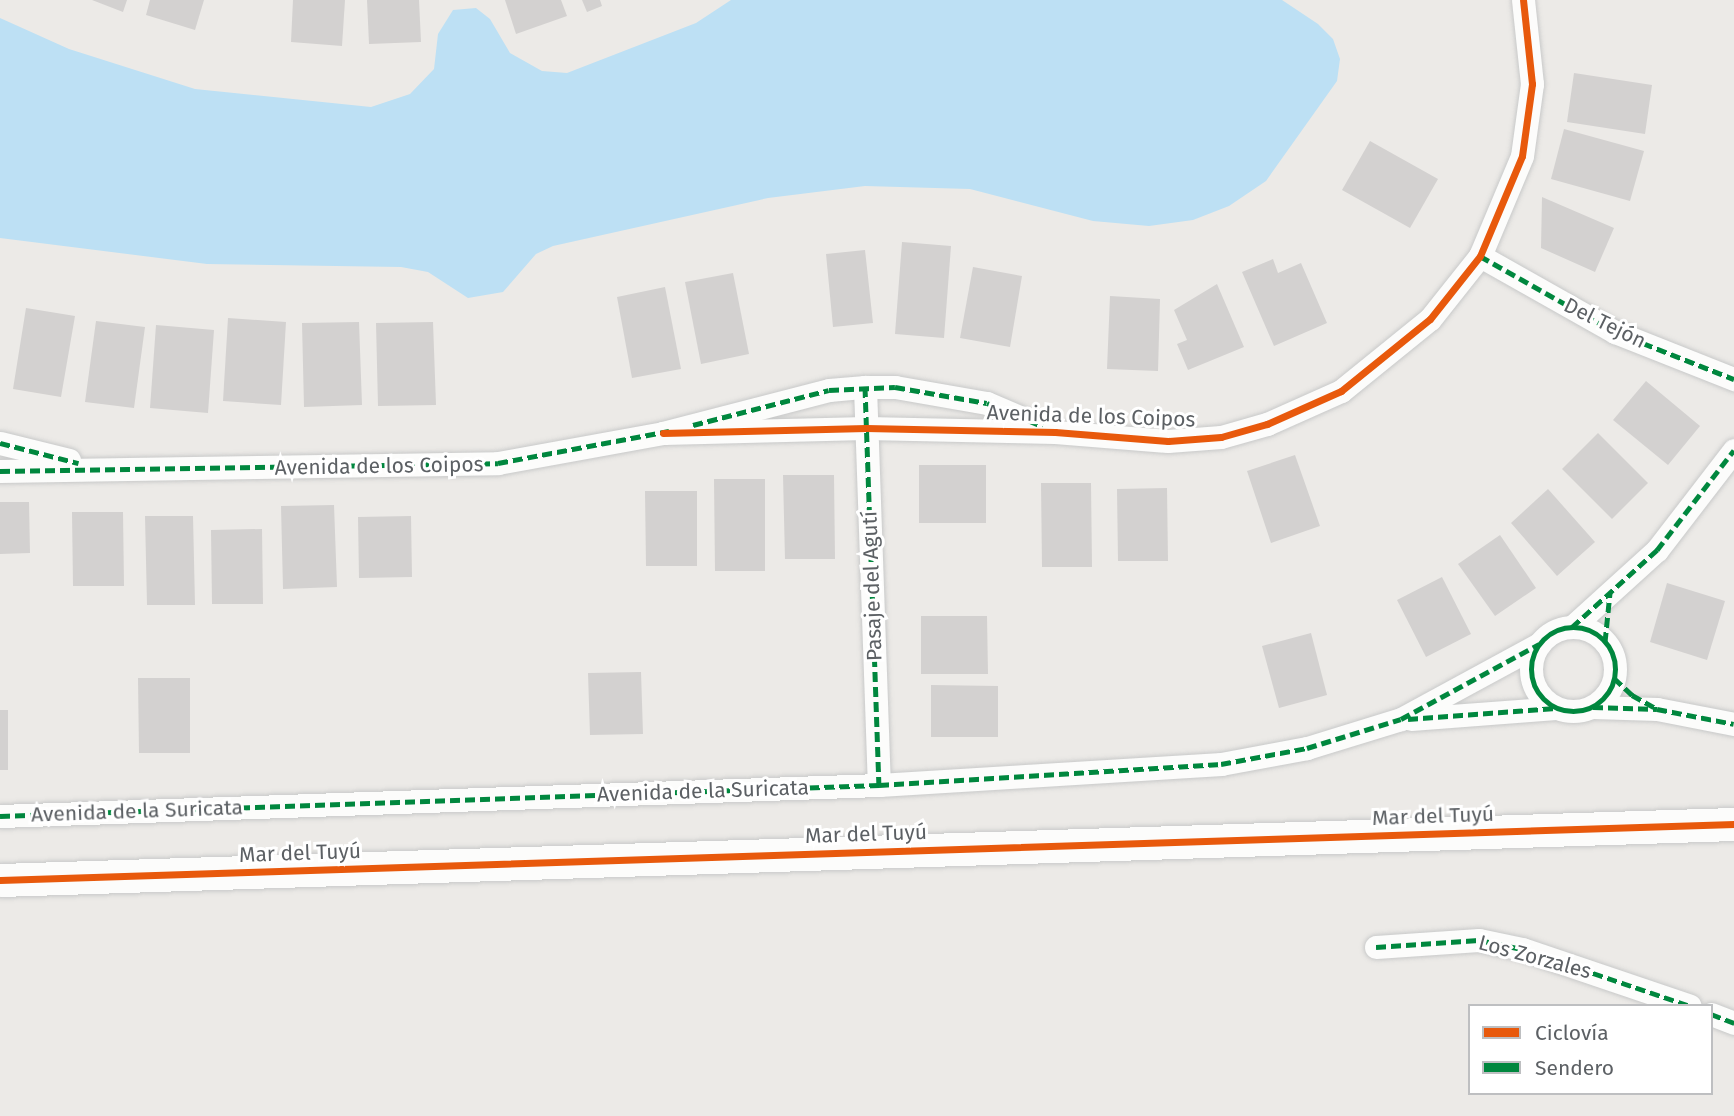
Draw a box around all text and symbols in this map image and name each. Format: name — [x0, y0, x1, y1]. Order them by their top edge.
street label: Del Tejón — [1560, 292, 1650, 354]
street label: Avenida de los Coipos — [986, 400, 1196, 432]
street label: Avenida de los Coipos — [274, 452, 484, 480]
street label: Pasaje del Agutí — [857, 511, 887, 661]
street label: Avenida de la Suricata — [597, 775, 809, 807]
street label: Avenida de la Suricata — [31, 795, 243, 827]
street label: Mar del Tuyú — [1372, 801, 1494, 831]
street label: Mar del Tuyú — [805, 819, 927, 849]
street label: Mar del Tuyú — [239, 838, 361, 868]
street label: Los Zorzales — [1476, 930, 1594, 984]
legend — [1468, 1004, 1713, 1095]
text: Ciclovía — [1535, 1020, 1609, 1046]
text: Sendero — [1535, 1055, 1614, 1081]

